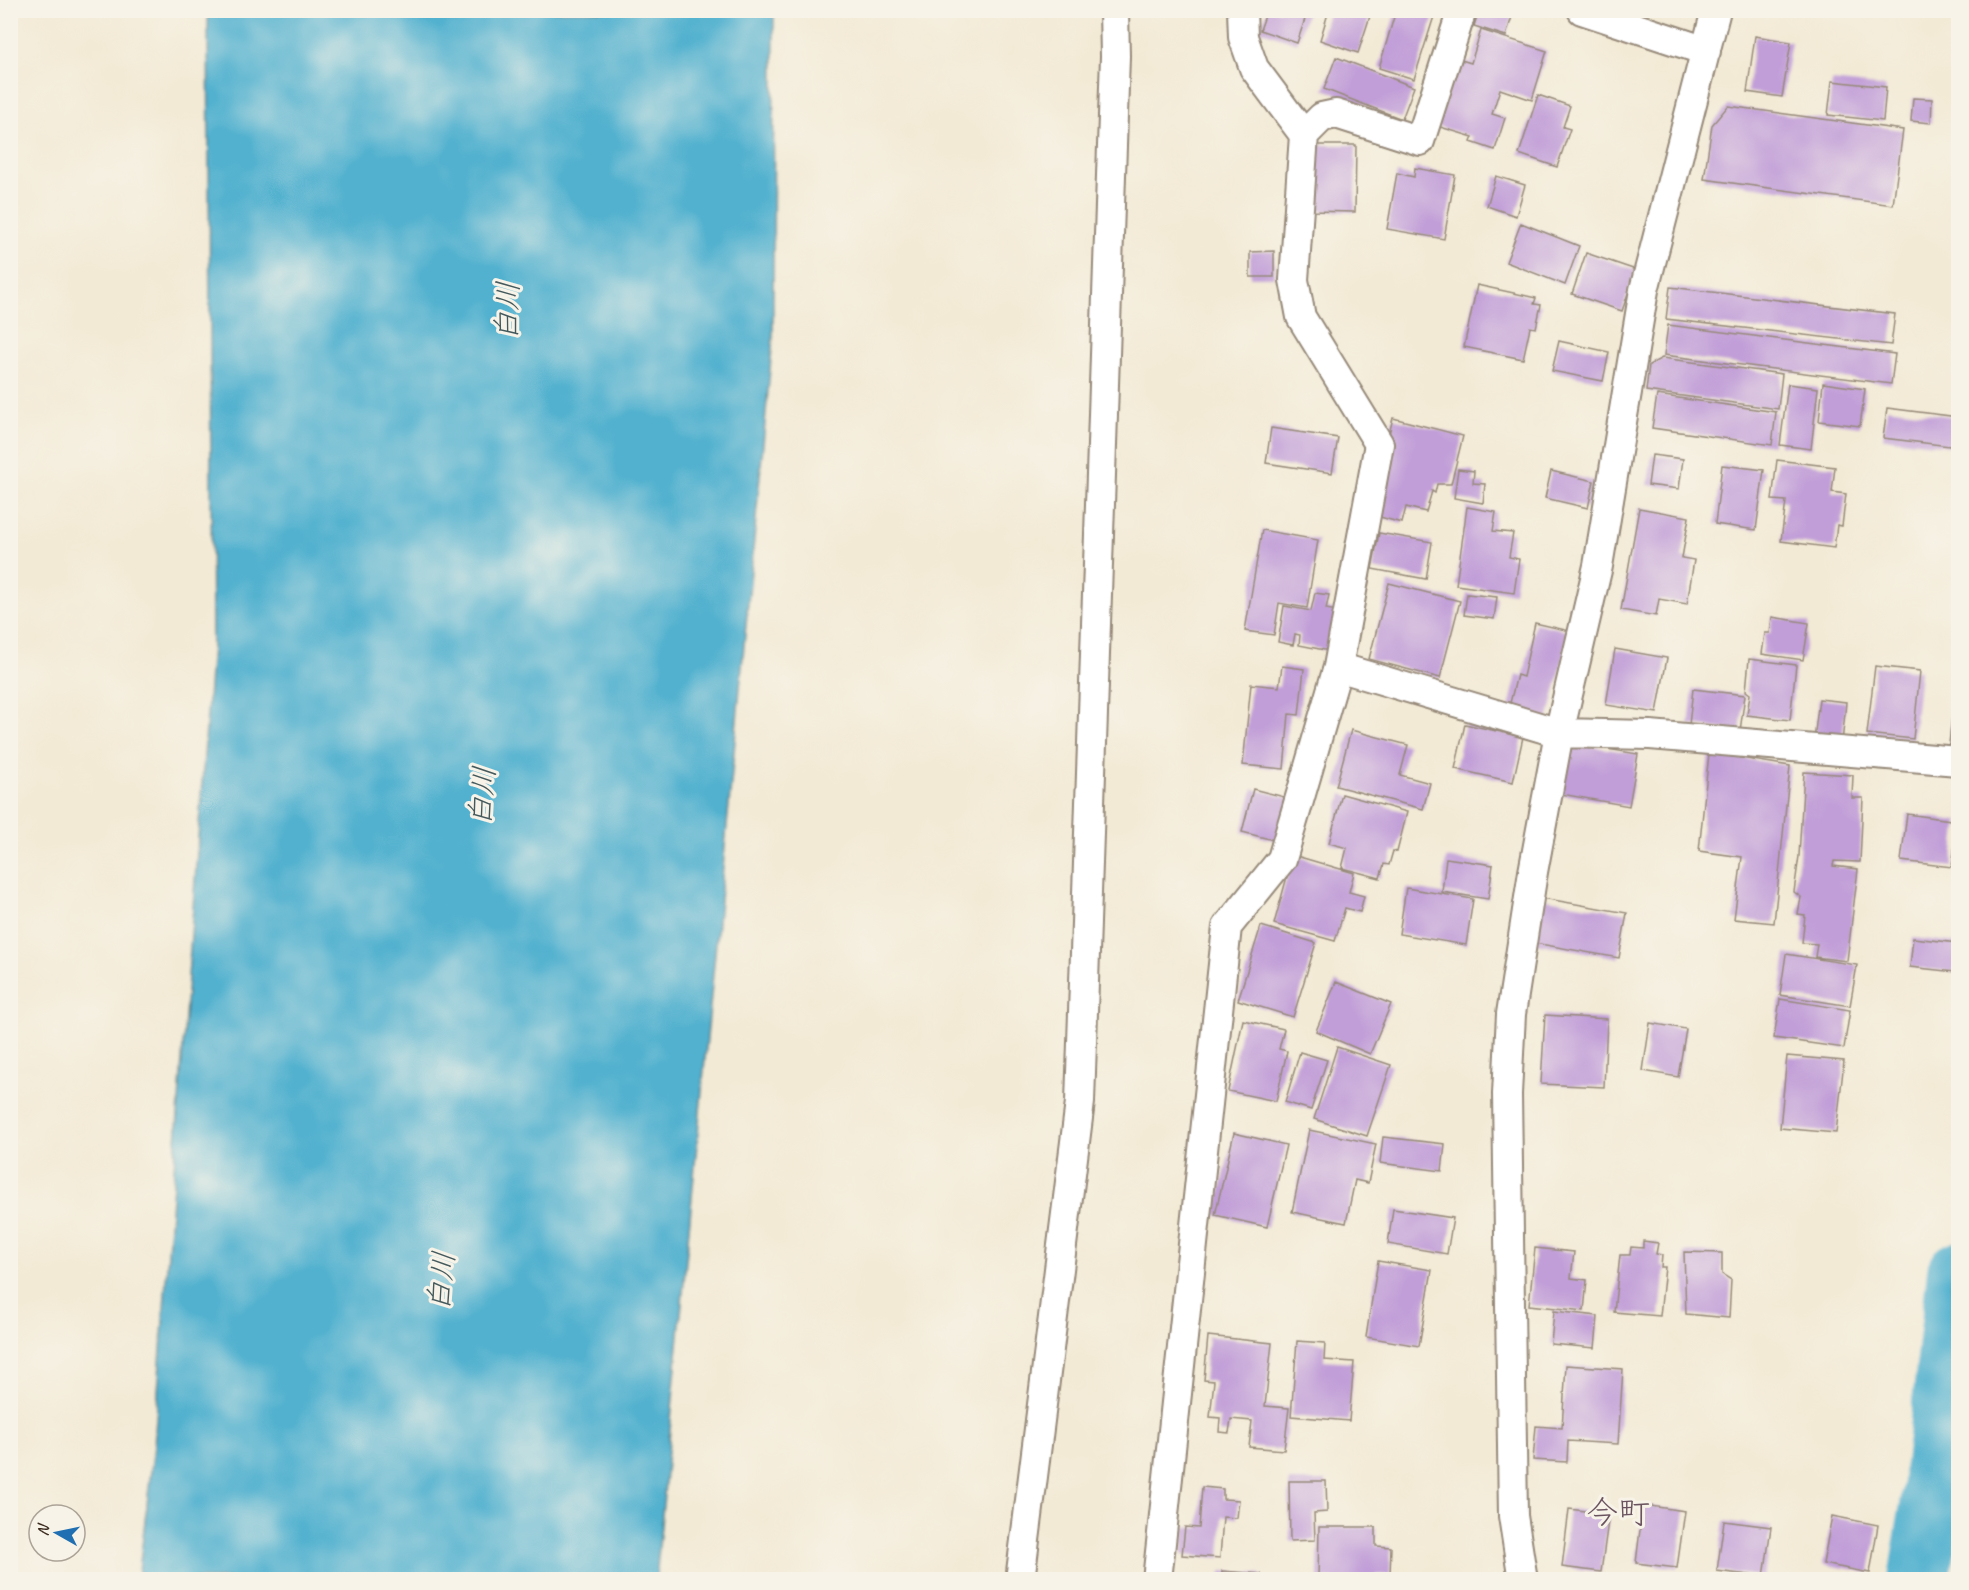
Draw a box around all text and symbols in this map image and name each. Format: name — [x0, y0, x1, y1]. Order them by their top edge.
water label: 白川 — [487, 280, 527, 342]
water label: 白川 — [460, 764, 504, 828]
water label: 白川 — [419, 1249, 463, 1313]
district label: 今町 — [1586, 1492, 1650, 1533]
north arrow — [27, 1503, 87, 1563]
text: N — [33, 1521, 54, 1537]

